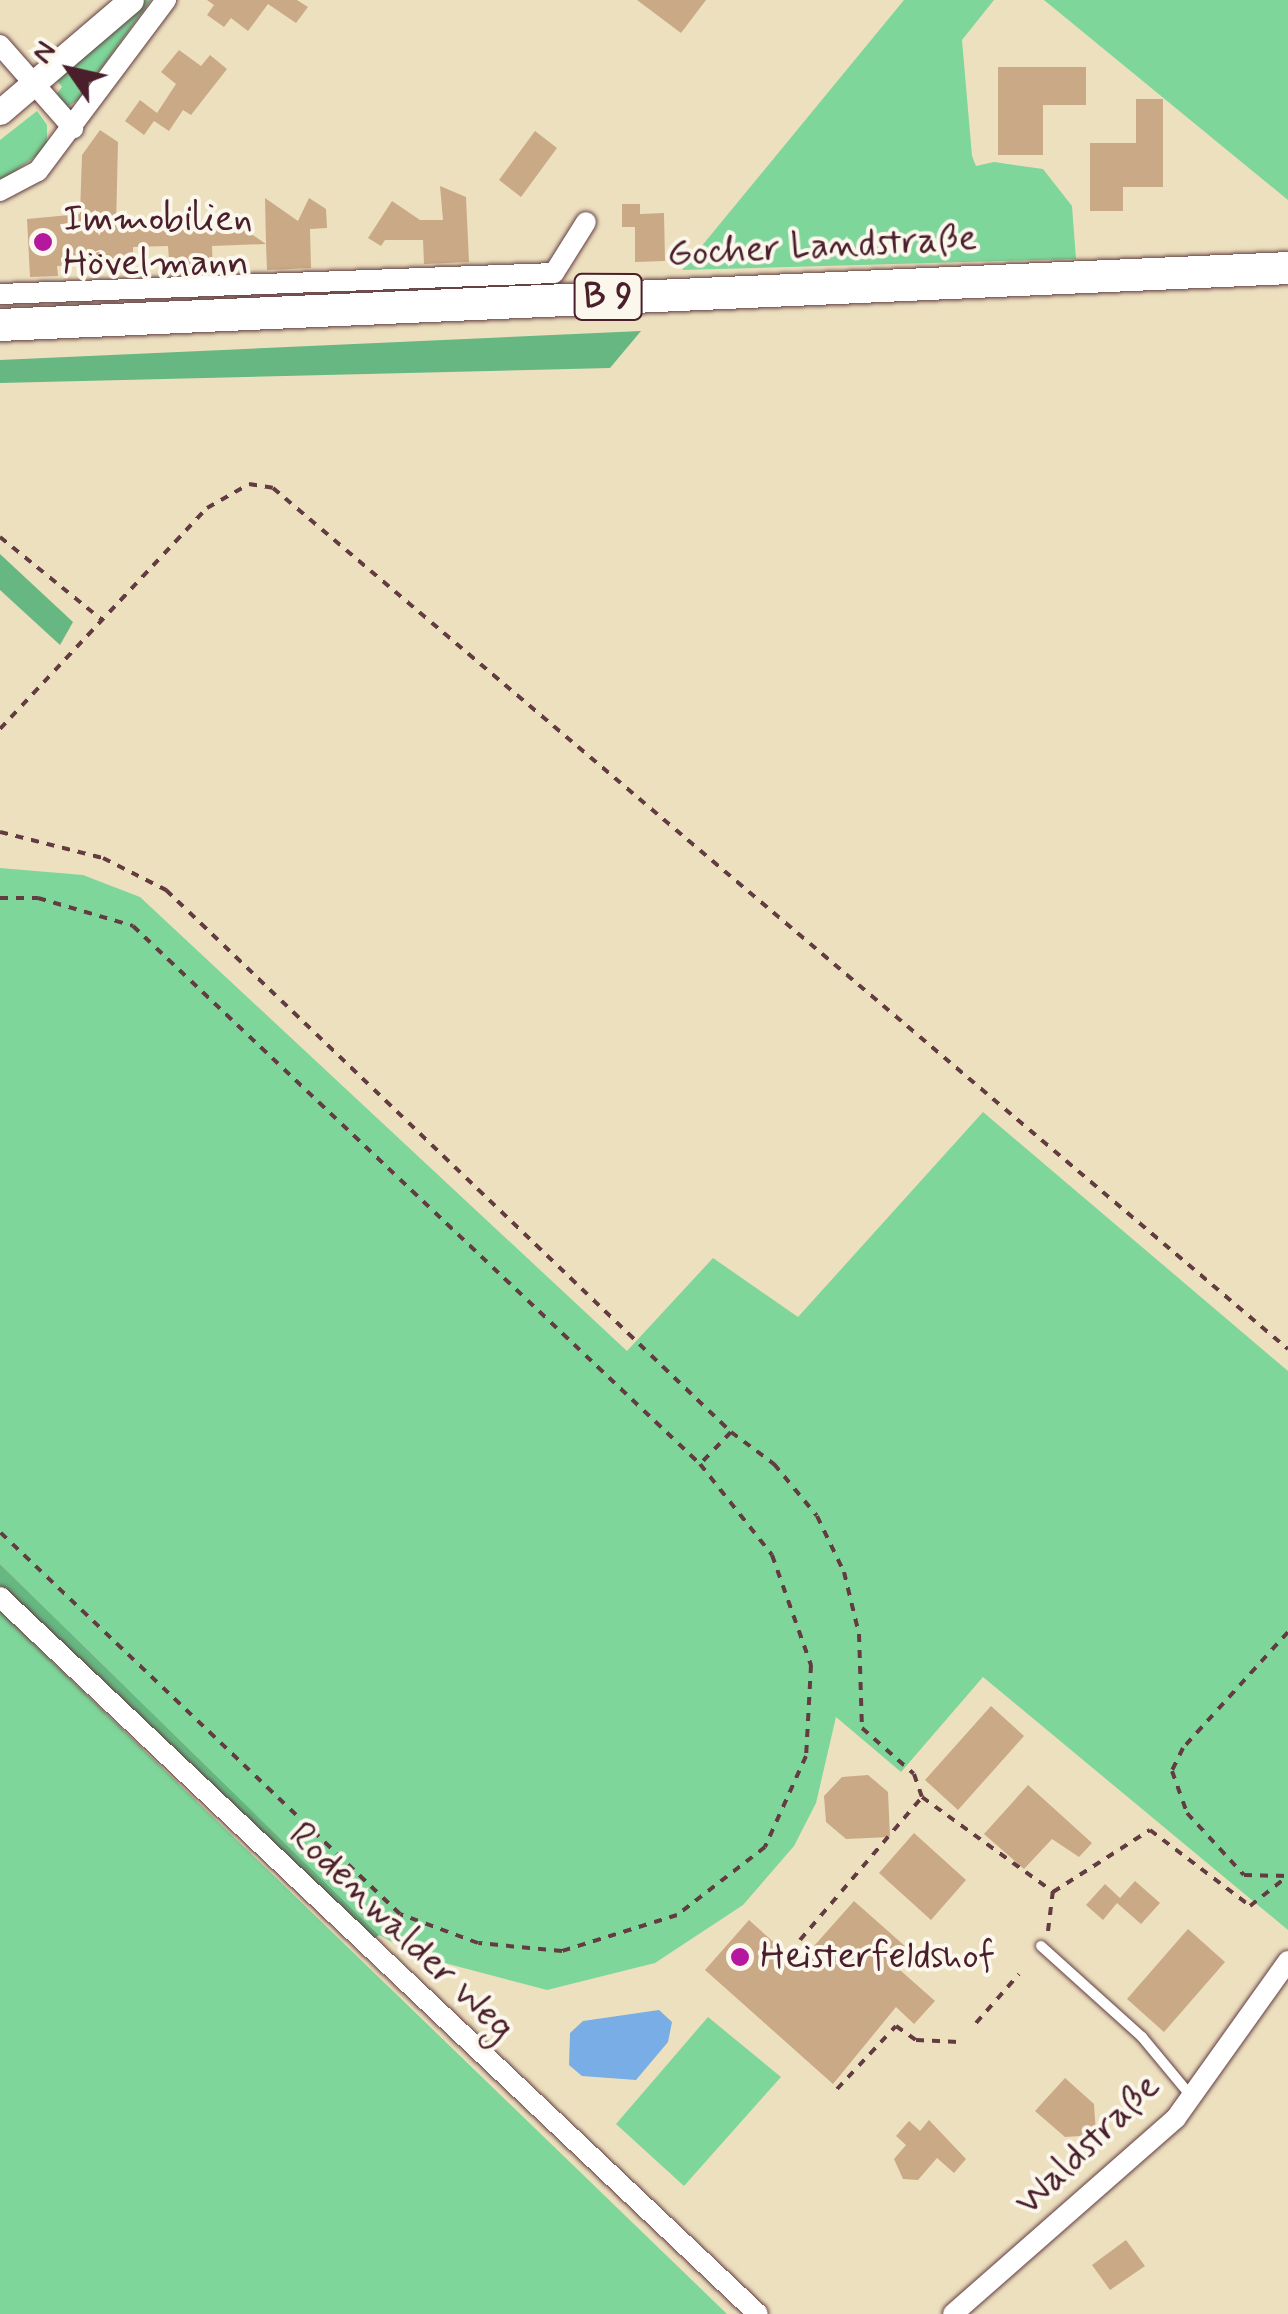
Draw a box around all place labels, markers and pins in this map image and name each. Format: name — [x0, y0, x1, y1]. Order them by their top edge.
place label: Immobilien Hövelmann — [63, 197, 253, 286]
marker: Immobilien Hövelmann — [32, 231, 54, 253]
place label: Heisterfeldshof — [760, 1934, 995, 1980]
marker: Heisterfeldshof — [729, 1946, 751, 1968]

